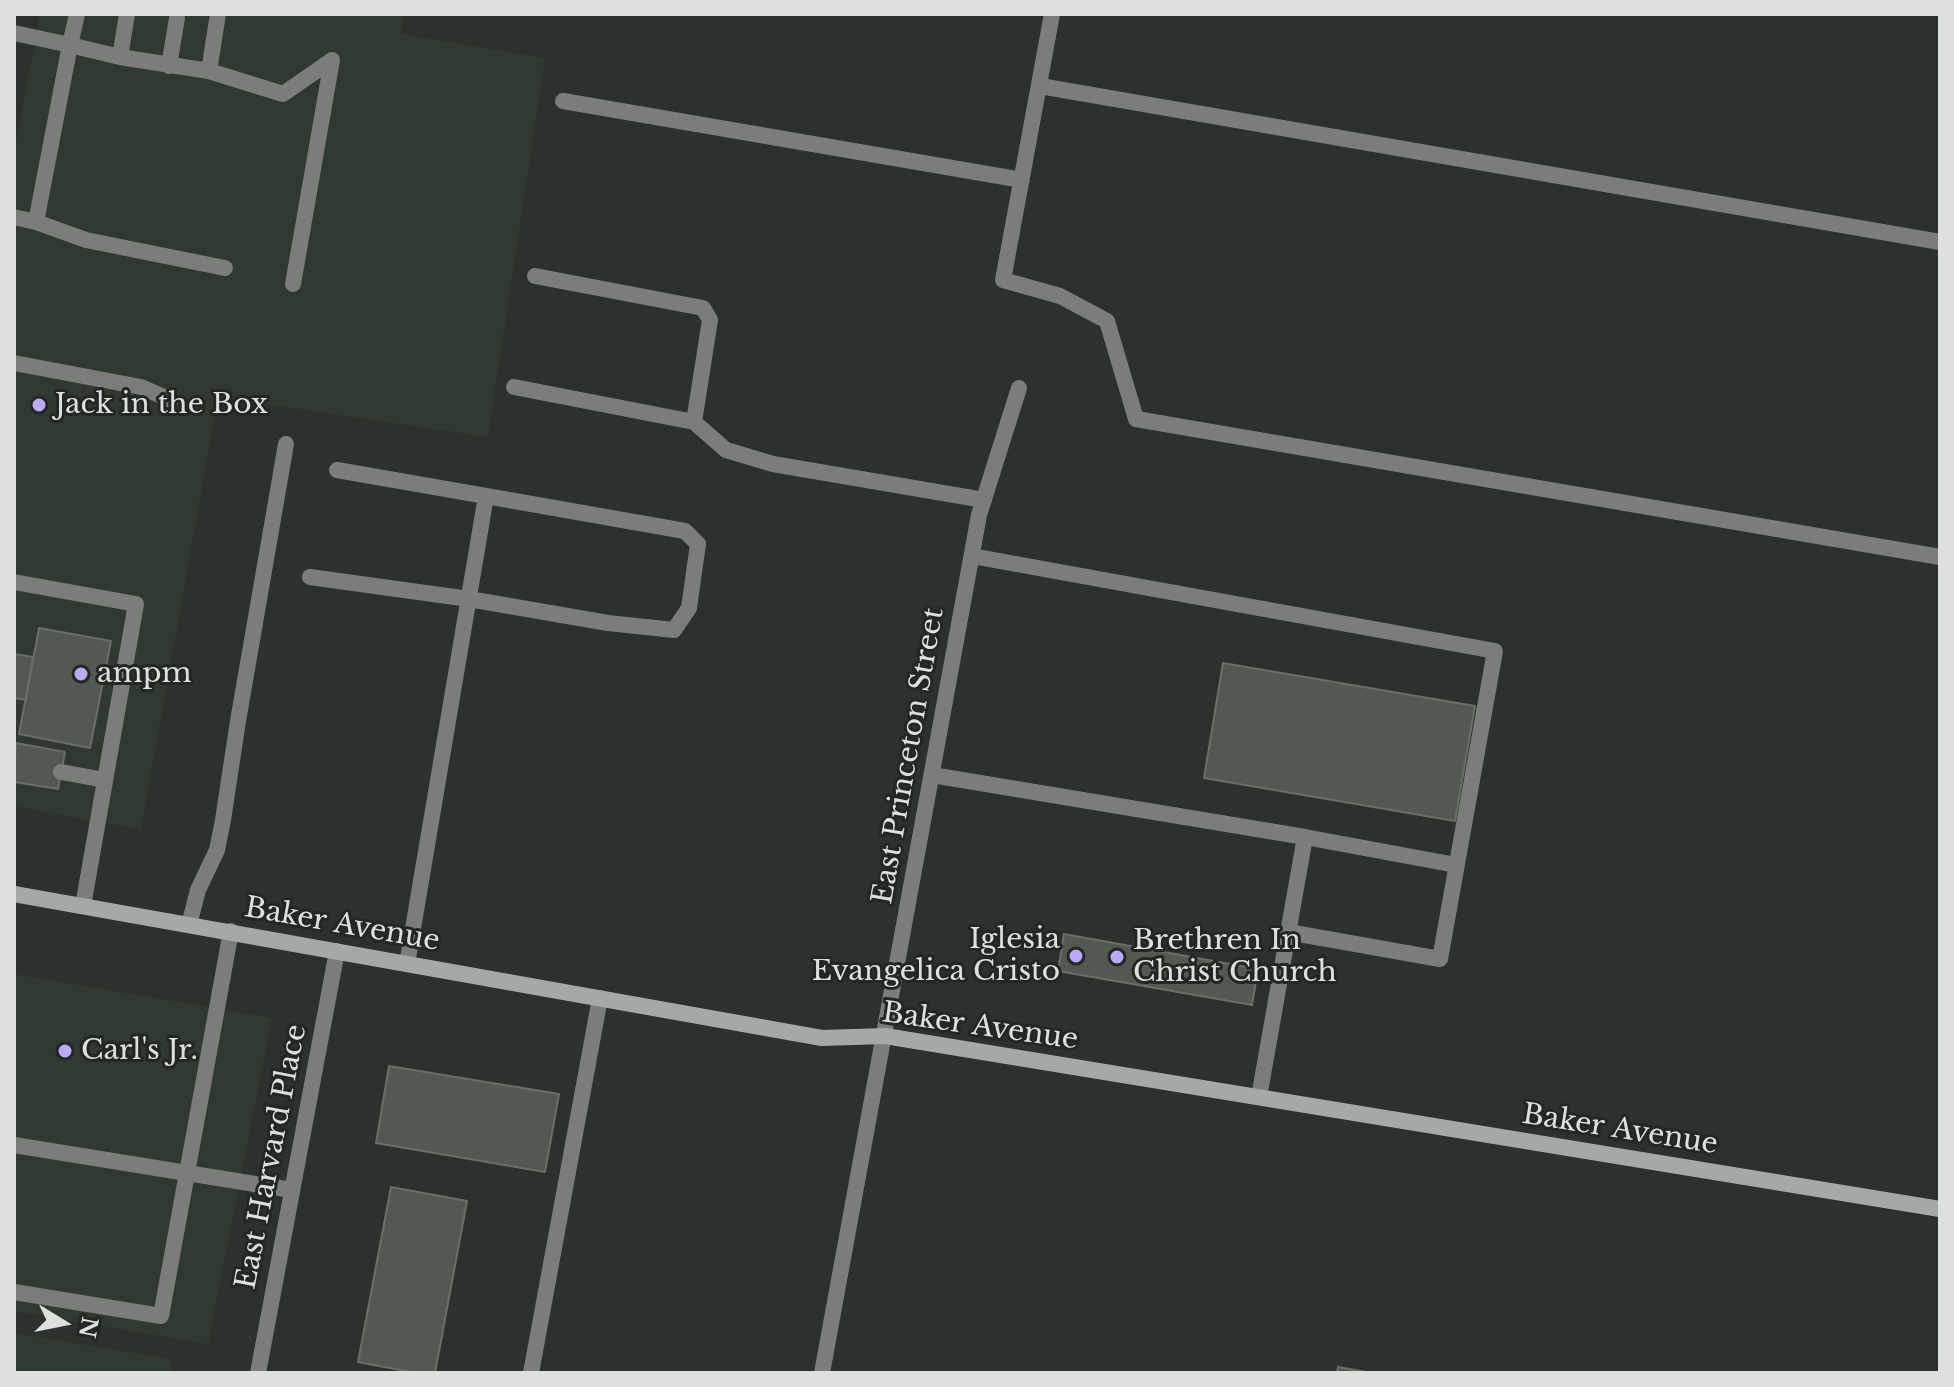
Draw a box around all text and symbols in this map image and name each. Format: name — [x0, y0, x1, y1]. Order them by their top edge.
place label: Jack in the Box — [55, 388, 268, 422]
marker: Jack in the Box — [30, 396, 48, 414]
street label: East Princeton Street — [866, 605, 952, 907]
place label: ampm — [97, 657, 192, 691]
marker: ampm — [72, 665, 90, 683]
street label: Baker Avenue — [242, 891, 442, 959]
place label: Iglesia Evangelica Cristo — [812, 923, 1060, 989]
place label: Brethren In Christ Church — [1133, 924, 1337, 990]
marker: Iglesia Evangelica Cristo — [1067, 947, 1085, 965]
marker: Brethren In Christ Church — [1108, 948, 1126, 966]
street label: Baker Avenue — [880, 997, 1080, 1057]
street label: East Harvard Place — [230, 1022, 314, 1292]
place label: Carl's Jr. — [81, 1034, 198, 1068]
marker: Carl's Jr. — [56, 1042, 74, 1060]
street label: Baker Avenue — [1520, 1098, 1720, 1162]
north arrow — [24, 1283, 104, 1363]
text: N — [73, 1315, 103, 1340]

